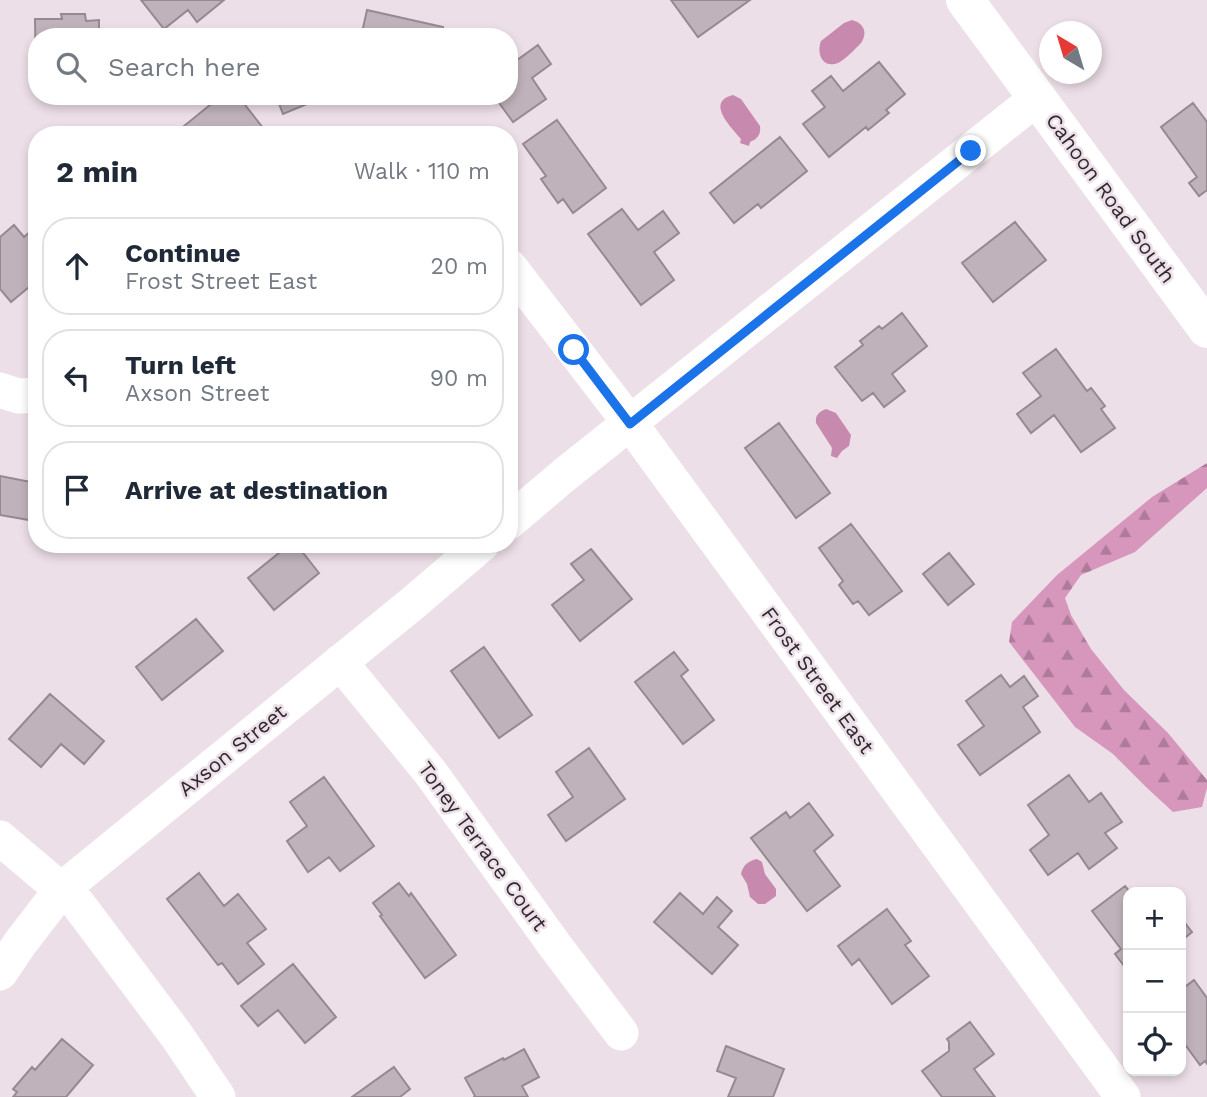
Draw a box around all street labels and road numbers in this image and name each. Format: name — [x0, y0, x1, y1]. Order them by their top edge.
street label: Cahoon Road South — [1041, 108, 1181, 288]
street label: Frost Street East — [756, 602, 880, 758]
street label: Axson Street — [173, 699, 291, 801]
street label: Toney Terrace Court — [413, 756, 553, 936]

